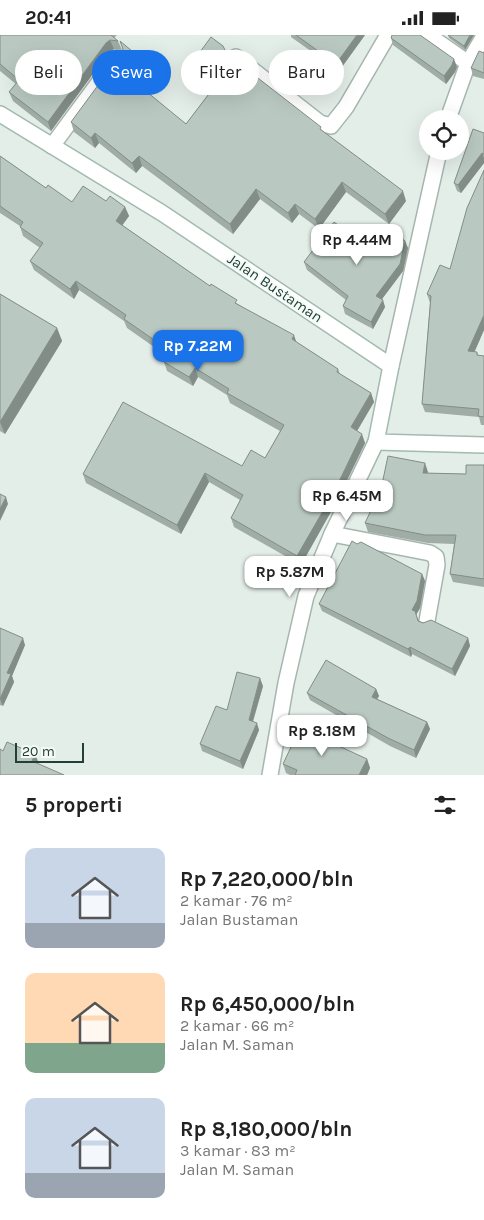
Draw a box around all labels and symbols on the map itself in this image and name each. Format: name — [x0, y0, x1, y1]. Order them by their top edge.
pin: Rp 4.44M — [305, 223, 409, 266]
street label: Jalan Bustaman — [224, 250, 326, 326]
pin: Rp 7.22M — [146, 329, 250, 372]
pin: Rp 6.45M — [295, 479, 399, 522]
pin: Rp 5.87M — [238, 555, 342, 598]
pin: Rp 8.18M — [270, 715, 374, 757]
scale bar — [15, 740, 84, 763]

